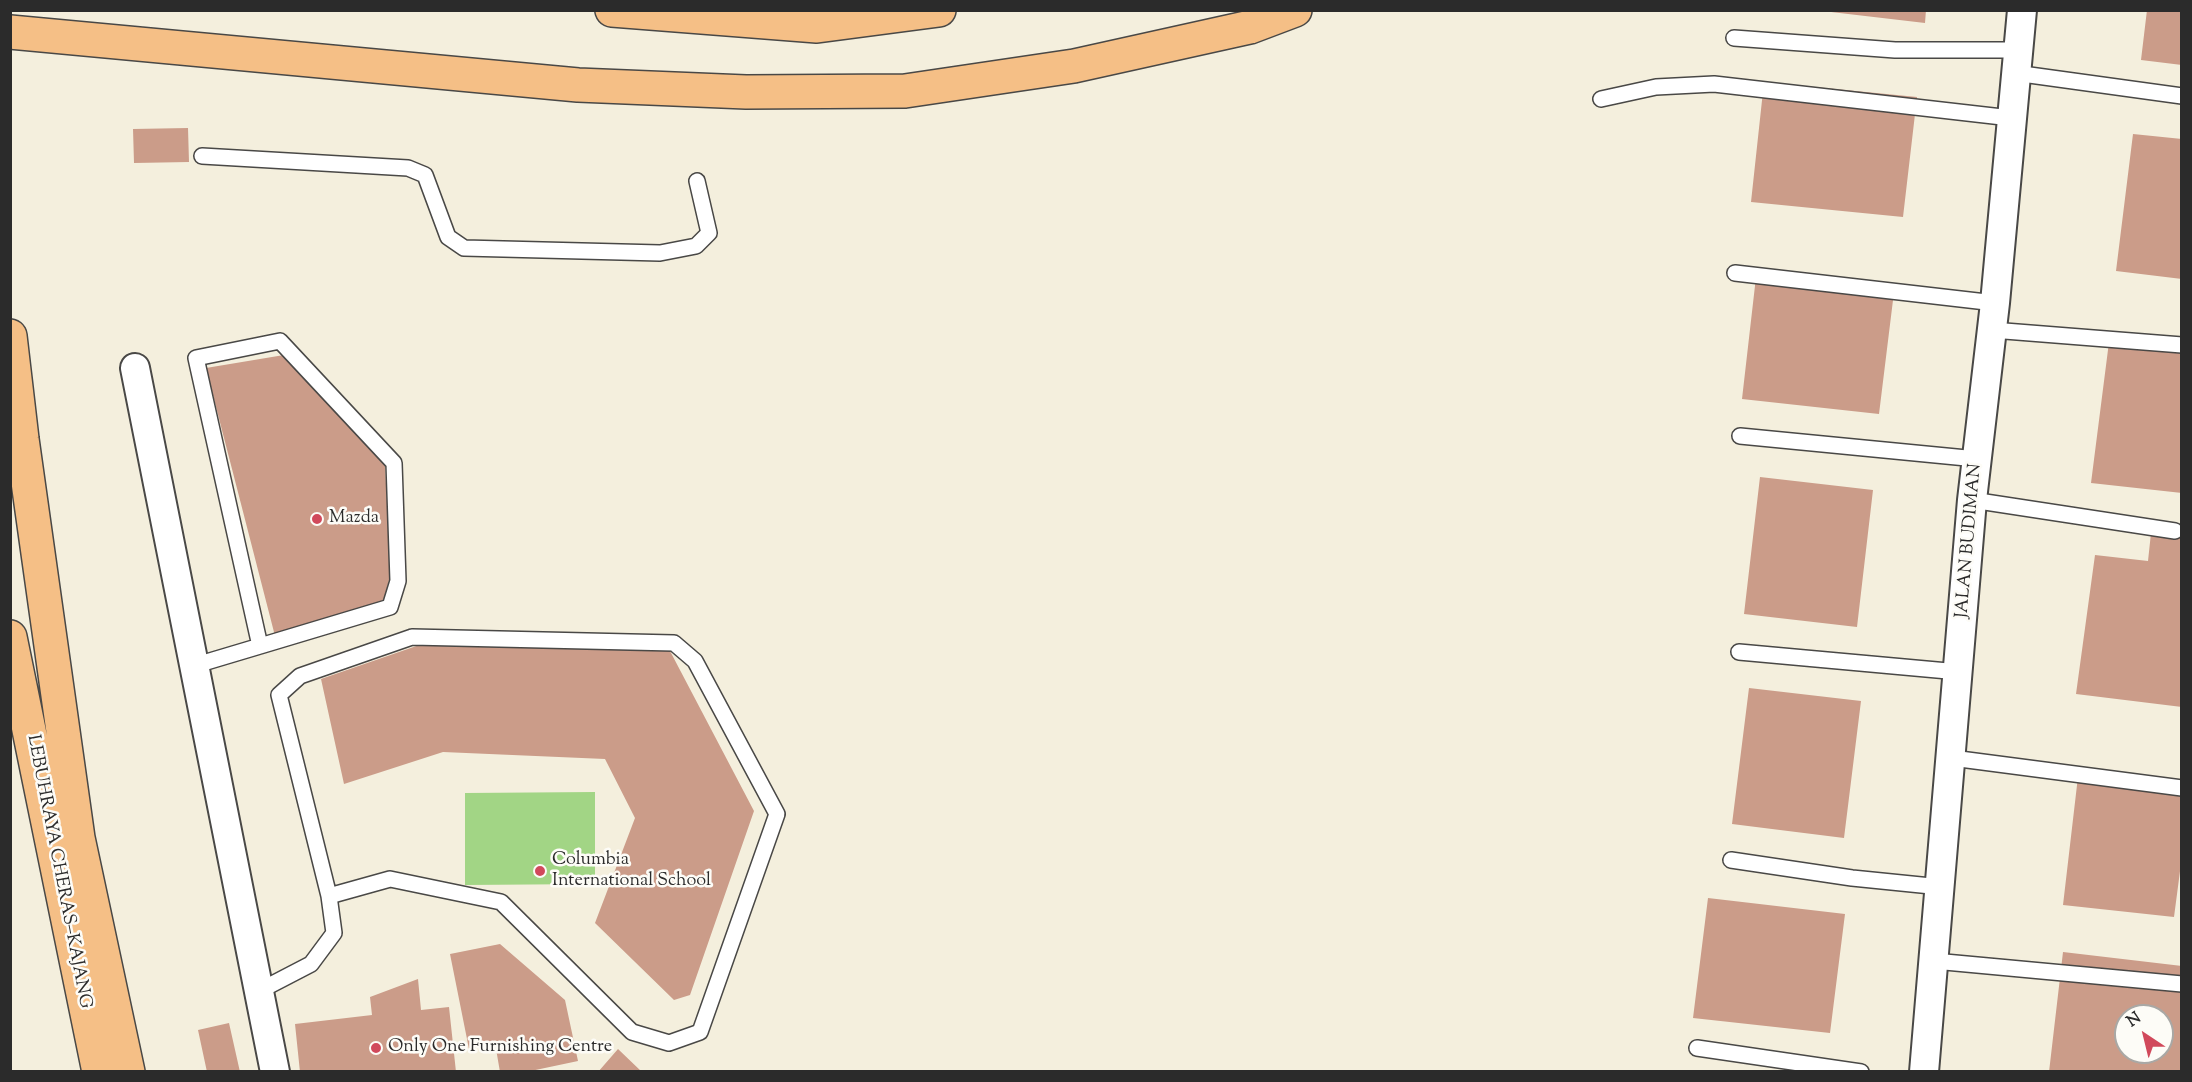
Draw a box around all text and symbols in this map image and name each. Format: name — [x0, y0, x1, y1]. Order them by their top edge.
street label: JALAN BUDIMAN — [1952, 463, 1988, 619]
place label: Mazda — [329, 508, 379, 530]
marker: Mazda — [310, 512, 324, 526]
street label: LEBUHRAYA CHERAS–KAJANG — [21, 733, 95, 1011]
place label: Columbia International School — [552, 850, 711, 892]
marker: Columbia International School — [533, 864, 547, 878]
north arrow — [2114, 1004, 2174, 1064]
text: N — [2123, 1007, 2146, 1034]
place label: Only One Furnishing Centre — [388, 1037, 612, 1059]
marker: Only One Furnishing Centre — [369, 1041, 383, 1055]

